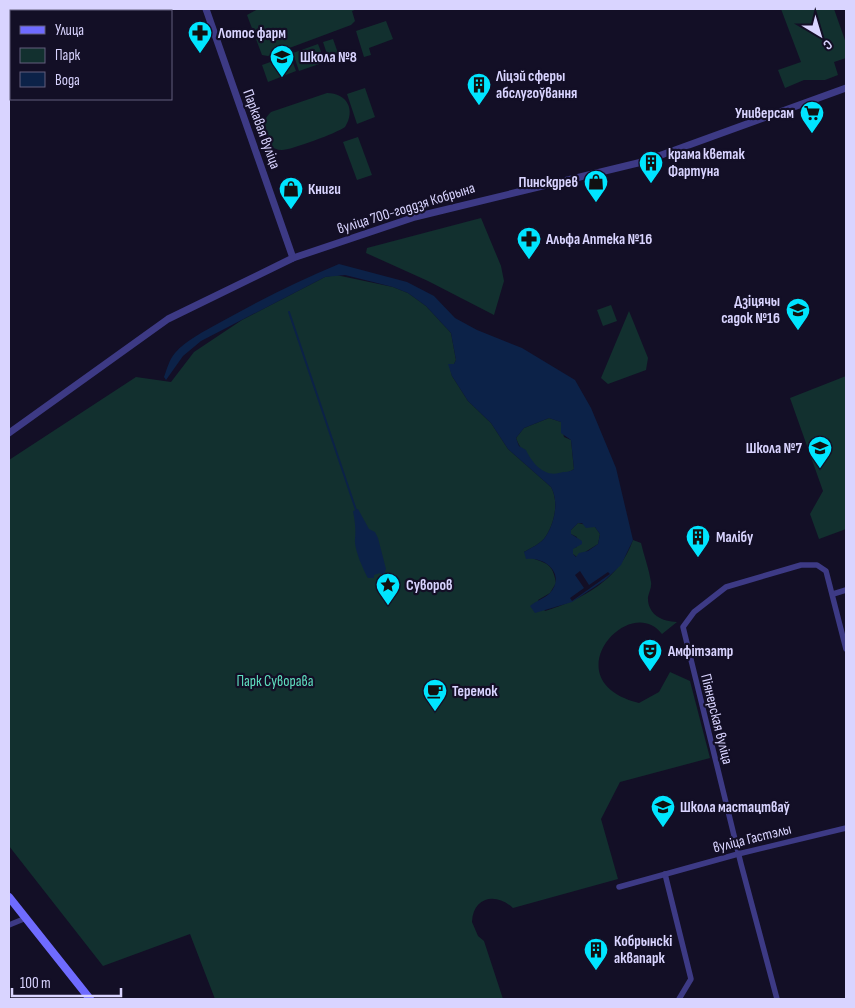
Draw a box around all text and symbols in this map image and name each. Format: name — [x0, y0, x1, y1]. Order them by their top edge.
legend — [10, 10, 172, 100]
north arrow — [795, 10, 845, 60]
pharmacy icon: Лотос фарм — [187, 20, 213, 54]
text: Улица — [55, 21, 84, 40]
place label: Лотос фарм — [217, 24, 286, 43]
text: С — [820, 36, 836, 54]
school or university icon: Школа №8 — [269, 44, 295, 78]
text: Парк — [55, 46, 81, 65]
place label: Школа №8 — [300, 48, 357, 67]
place label: Ліцэй сферы абслугоўвання — [495, 67, 577, 103]
text: Вода — [55, 71, 80, 90]
building icon: Ліцэй сферы абслугоўвання — [466, 72, 492, 106]
street label: Паркавая вуліца — [238, 87, 285, 172]
supermarket icon: Универсам — [799, 100, 825, 134]
place label: Универсам — [735, 104, 794, 123]
place label: крама кветак Фартуна — [668, 145, 745, 181]
building icon: крама кветак Фартуна — [638, 150, 664, 184]
shop icon: Пинскдрев — [583, 169, 609, 203]
place label: Пинскдрев — [519, 173, 578, 192]
shop icon: Книги — [278, 176, 304, 210]
street label: вуліца 700-годдзя Кобрына — [335, 178, 478, 238]
place label: Книги — [308, 180, 341, 199]
pharmacy icon: Альфа Аптека №16 — [516, 226, 542, 260]
place label: Альфа Аптека №16 — [545, 230, 652, 249]
place label: Дзіцячы садок №16 — [721, 292, 780, 328]
school or university icon: Дзіцячы садок №16 — [785, 297, 811, 331]
school or university icon: Школа №7 — [807, 435, 833, 469]
place label: Школа №7 — [746, 439, 802, 458]
building icon: Малібу — [685, 524, 711, 558]
place label: Малібу — [716, 528, 754, 547]
place icon: Суворов — [375, 572, 401, 606]
place label: Суворов — [406, 576, 453, 595]
theatre icon: Амфітэатр — [637, 638, 663, 672]
place label: Амфітэатр — [667, 642, 733, 661]
park label: Парк Суворава — [236, 672, 314, 691]
street label: Піянерская вуліца — [696, 672, 737, 767]
cafe icon: Теремок — [422, 678, 448, 712]
place label: Теремок — [452, 682, 498, 701]
school or university icon: Школа мастацтваў — [650, 794, 676, 828]
place label: Школа мастацтваў — [680, 798, 791, 817]
street label: вуліца Гастэлы — [711, 820, 793, 857]
place label: Кобрынскі аквапарк — [614, 932, 672, 968]
building icon: Кобрынскі аквапарк — [583, 937, 609, 971]
scale bar — [12, 966, 121, 998]
text: 100 m — [20, 974, 51, 993]

